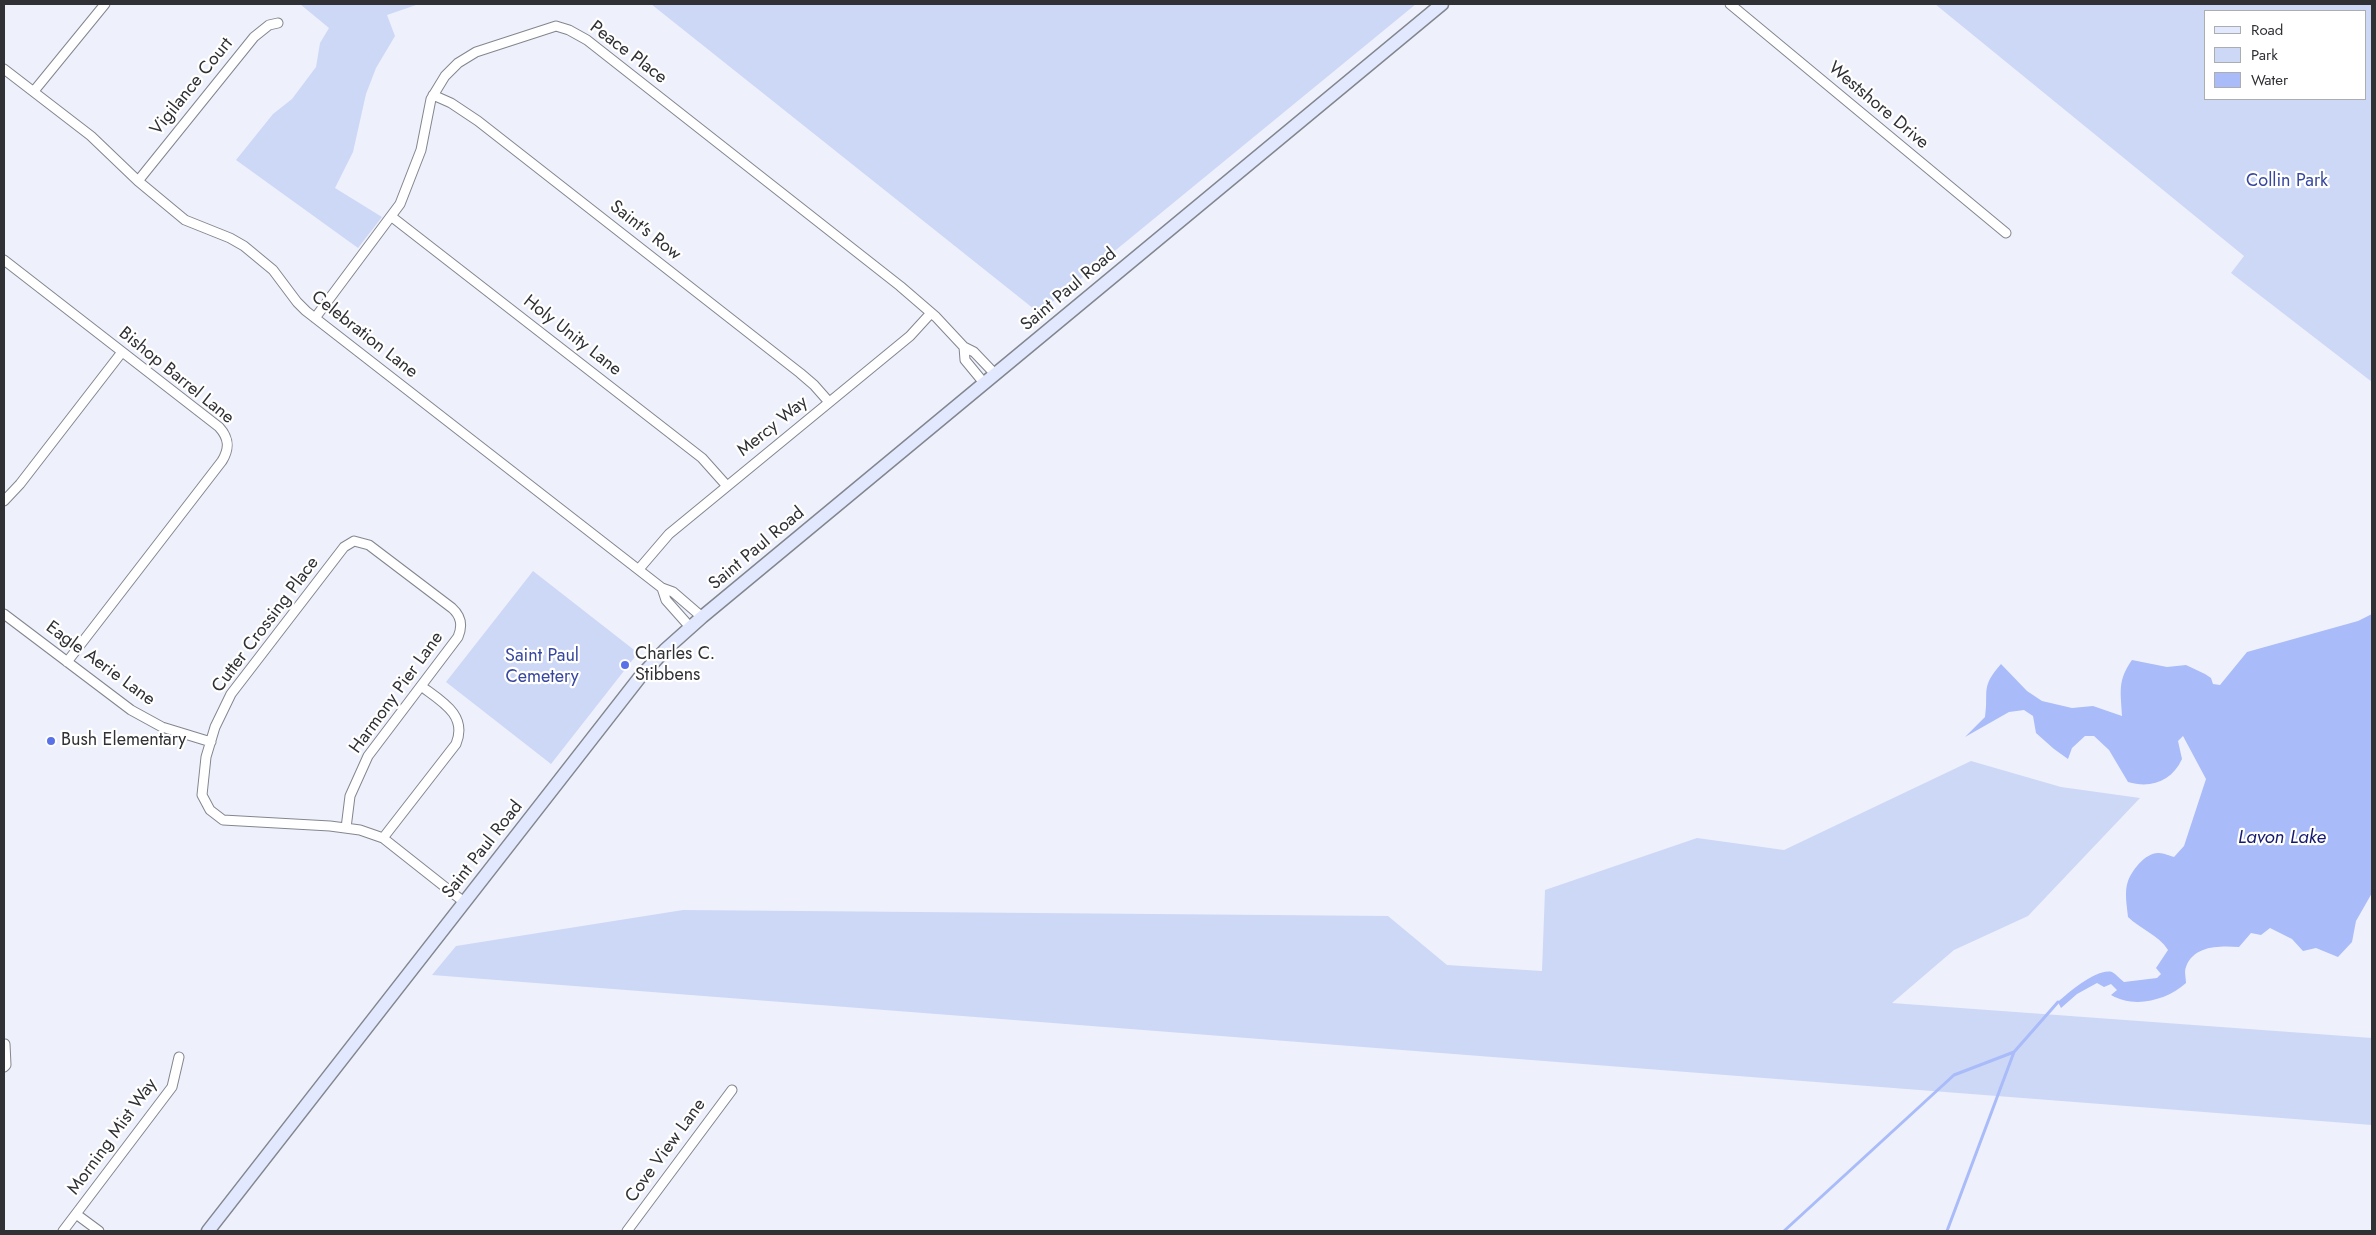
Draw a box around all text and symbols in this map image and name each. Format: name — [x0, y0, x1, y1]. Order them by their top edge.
legend — [2204, 10, 2366, 100]
street label: Peace Place — [585, 17, 671, 89]
text: Road — [2251, 19, 2283, 41]
street label: Vigilance Court — [146, 34, 238, 140]
text: Park — [2251, 44, 2278, 66]
street label: Westshore Drive — [1823, 58, 1933, 154]
text: Water — [2251, 69, 2288, 91]
park label: Collin Park — [2246, 171, 2328, 193]
street label: Saint's Row — [605, 196, 685, 266]
street label: Saint Paul Road — [1017, 244, 1121, 336]
street label: Celebration Lane — [306, 287, 422, 383]
street label: Holy Unity Lane — [519, 291, 625, 381]
street label: Bishop Barrel Lane — [114, 323, 238, 429]
street label: Mercy Way — [733, 392, 813, 462]
street label: Saint Paul Road — [705, 503, 809, 595]
street label: Cutter Crossing Place — [208, 553, 324, 697]
street label: Eagle Aerie Lane — [41, 617, 159, 711]
street label: Harmony Pier Lane — [346, 628, 448, 758]
place label: Charles C. Stibbens — [635, 644, 715, 686]
park label: Saint Paul Cemetery — [505, 646, 579, 689]
marker: Charles C. Stibbens — [619, 659, 631, 671]
place label: Bush Elementary — [61, 730, 186, 752]
marker: Bush Elementary — [45, 735, 57, 747]
street label: Saint Paul Road — [438, 797, 528, 903]
water label: Lavon Lake — [2238, 827, 2326, 849]
street label: Morning Mist Way — [64, 1075, 162, 1199]
street label: Cove View Lane — [621, 1095, 711, 1207]

